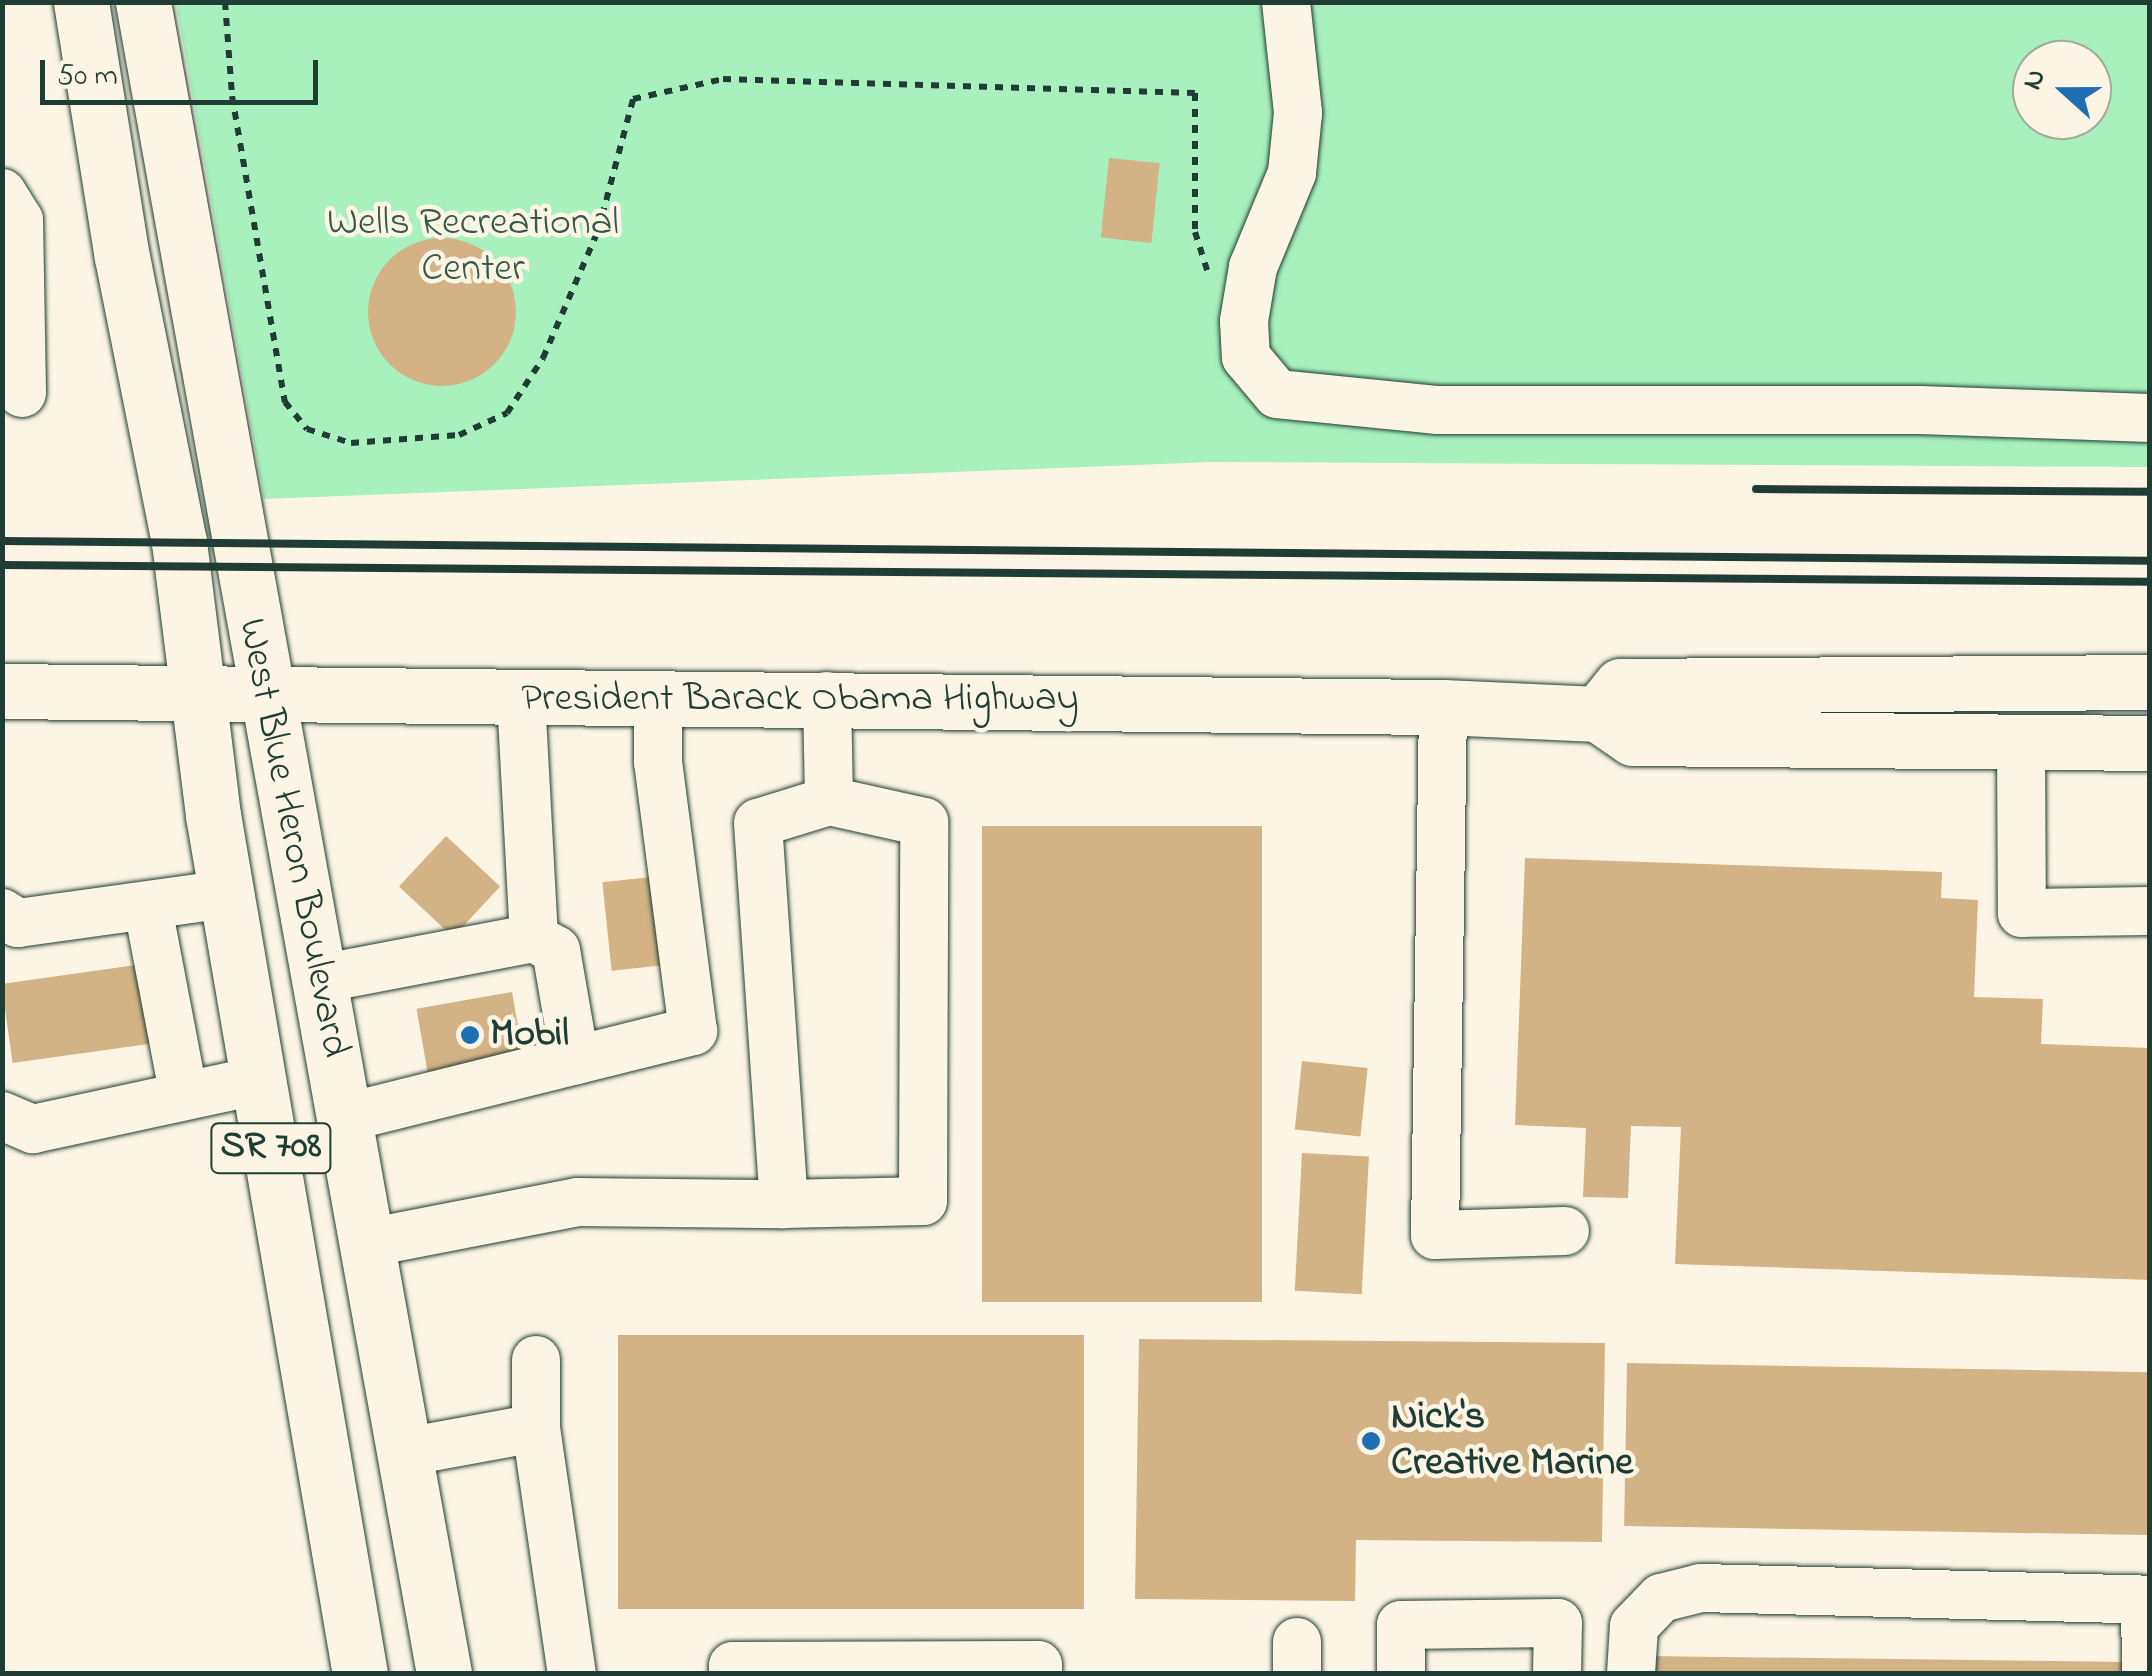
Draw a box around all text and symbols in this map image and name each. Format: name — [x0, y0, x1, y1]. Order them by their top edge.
scale bar — [45, 40, 322, 102]
north arrow — [2012, 40, 2112, 140]
text: 50 m — [57, 55, 118, 99]
text: N — [2013, 64, 2058, 96]
park label: Wells Recreational Center — [327, 200, 619, 294]
street label: West Blue Heron Boulevard — [226, 615, 358, 1061]
street label: President Barack Obama Highway — [521, 676, 1079, 724]
place label: Mobil — [490, 1011, 569, 1059]
marker: Mobil — [459, 1024, 481, 1046]
road number: SR 708 — [208, 1115, 334, 1181]
place label: Nick's Creative Marine — [1391, 1394, 1633, 1488]
marker: Nick's Creative Marine — [1360, 1430, 1382, 1452]

